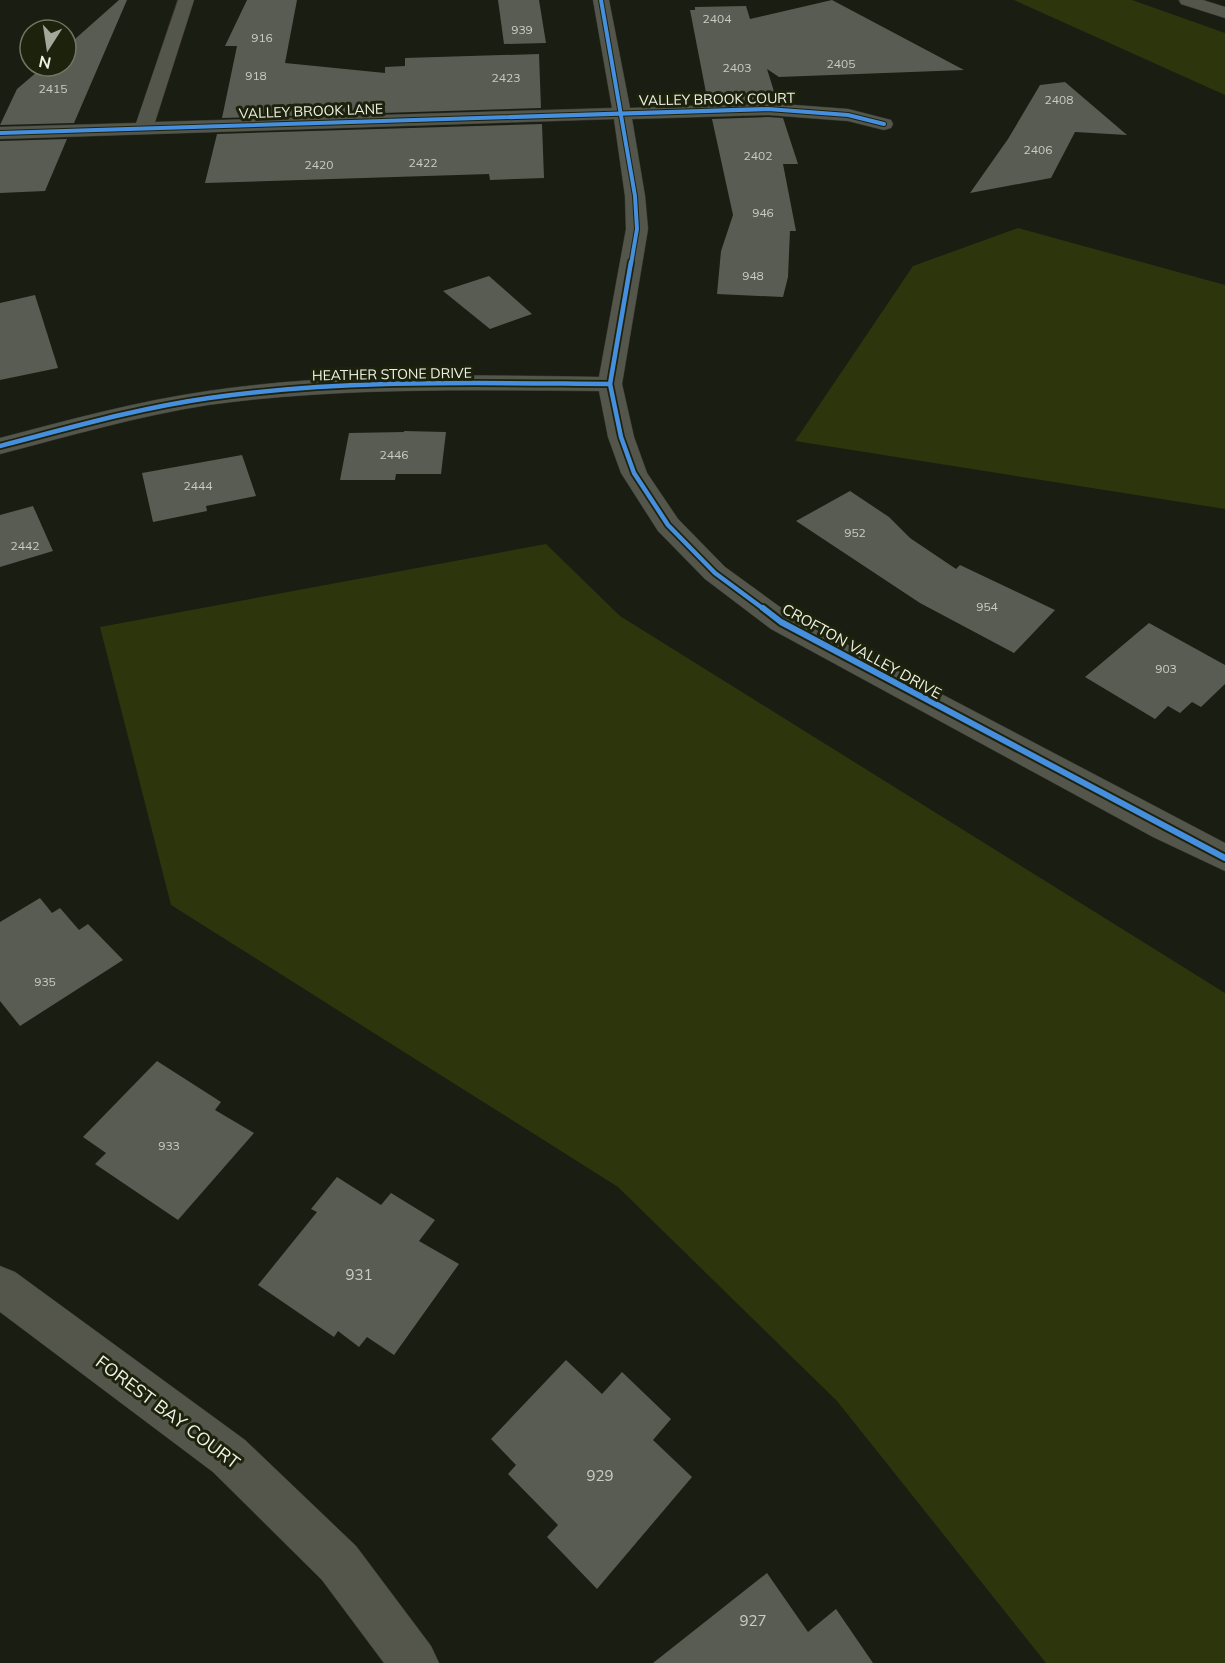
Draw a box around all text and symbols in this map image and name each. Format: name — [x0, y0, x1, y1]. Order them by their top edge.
house number: 2404 — [703, 11, 731, 26]
north arrow — [18, 18, 78, 78]
house number: 939 — [511, 22, 533, 37]
house number: 916 — [251, 30, 273, 45]
text: N — [37, 52, 53, 74]
house number: 2405 — [827, 56, 855, 71]
house number: 2403 — [723, 60, 751, 75]
house number: 918 — [245, 68, 267, 83]
house number: 2423 — [492, 70, 520, 85]
house number: 2415 — [39, 81, 67, 96]
street label: VALLEY BROOK COURT — [639, 89, 796, 109]
house number: 2408 — [1045, 92, 1073, 107]
street label: VALLEY BROOK LANE — [238, 99, 384, 123]
house number: 2406 — [1024, 142, 1052, 157]
house number: 2402 — [744, 148, 772, 163]
house number: 2422 — [409, 155, 437, 170]
house number: 2420 — [305, 157, 333, 172]
house number: 946 — [752, 205, 774, 220]
house number: 948 — [742, 268, 764, 283]
street label: HEATHER STONE DRIVE — [312, 364, 472, 384]
house number: 2446 — [380, 447, 408, 462]
house number: 2444 — [184, 478, 212, 493]
house number: 952 — [844, 525, 866, 540]
house number: 2442 — [11, 538, 39, 553]
street label: CROFTON VALLEY DRIVE — [779, 599, 945, 703]
house number: 954 — [976, 599, 998, 614]
house number: 903 — [1155, 661, 1177, 676]
house number: 935 — [34, 974, 56, 989]
house number: 933 — [158, 1138, 180, 1153]
house number: 931 — [345, 1265, 373, 1284]
street label: FOREST BAY COURT — [91, 1350, 245, 1474]
house number: 929 — [586, 1466, 614, 1485]
house number: 927 — [739, 1611, 767, 1630]

